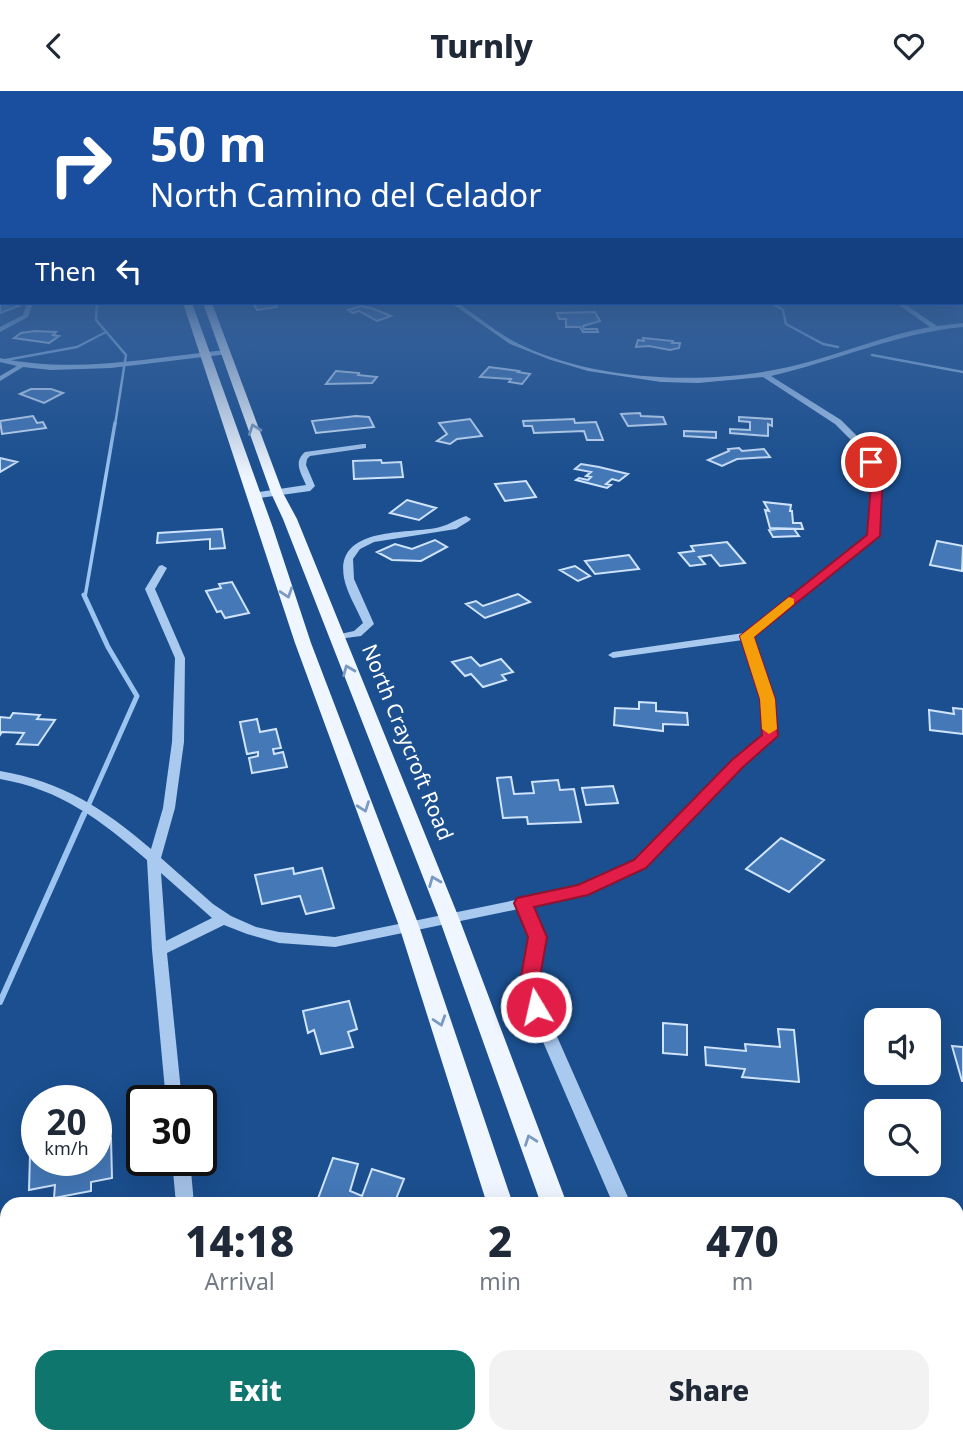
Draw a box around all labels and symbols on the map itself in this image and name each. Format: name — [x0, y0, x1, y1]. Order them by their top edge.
one-way arrow — [248, 424, 262, 436]
pin — [841, 432, 901, 492]
one-way arrow — [278, 586, 293, 598]
street label: North Craycroft Road — [356, 640, 460, 844]
one-way arrow — [343, 665, 357, 677]
one-way arrow — [356, 800, 370, 812]
one-way arrow — [428, 875, 442, 887]
position arrow — [499, 970, 573, 1044]
one-way arrow — [432, 1014, 446, 1027]
speed limit sign: 30 — [126, 1085, 217, 1176]
one-way arrow — [524, 1134, 538, 1146]

